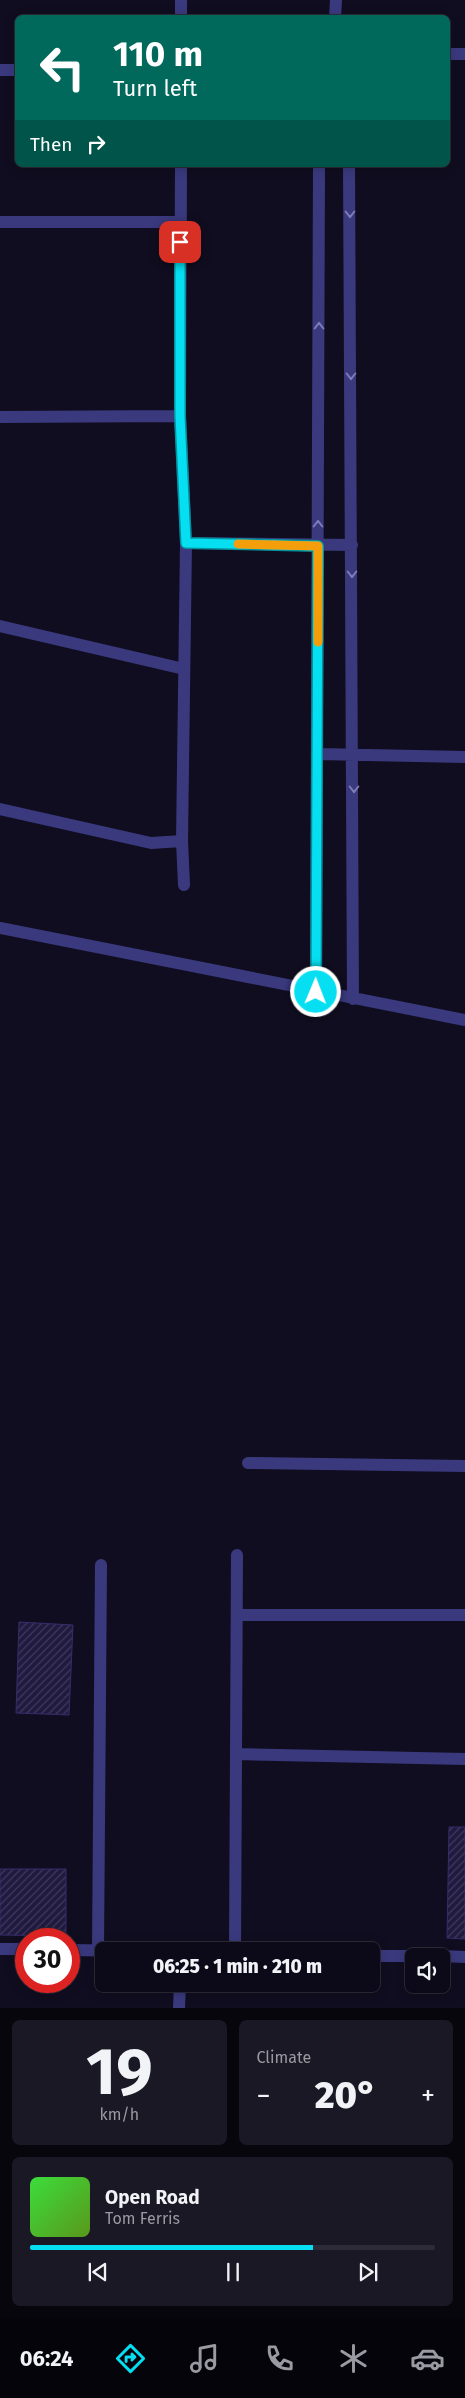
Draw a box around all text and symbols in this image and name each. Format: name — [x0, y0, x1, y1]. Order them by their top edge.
text: 110 m — [113, 33, 203, 75]
icon: left — [30, 35, 95, 100]
text: Turn left — [113, 75, 197, 102]
icon: right — [82, 130, 110, 158]
text: Then — [30, 133, 72, 156]
one-way arrow — [345, 210, 355, 218]
pin — [159, 221, 201, 263]
icon: arrive — [166, 228, 194, 256]
one-way arrow — [314, 322, 324, 330]
one-way arrow — [346, 372, 356, 380]
one-way arrow — [313, 519, 323, 527]
one-way arrow — [347, 570, 357, 578]
one-way arrow — [349, 785, 359, 793]
position arrow — [289, 965, 341, 1017]
speed limit sign: 30 — [15, 1928, 80, 1993]
map controls — [405, 1948, 450, 1993]
button: sound — [405, 1948, 450, 1993]
text: 06:25 · 1 min · 210 m — [153, 1955, 322, 1978]
text: 19 — [86, 2033, 153, 2111]
text: Climate — [257, 2048, 311, 2067]
text: 20° — [315, 2072, 377, 2118]
text: − — [257, 2079, 271, 2112]
text: + — [421, 2079, 435, 2112]
text: km/h — [99, 2105, 139, 2124]
text: Open Road — [105, 2186, 200, 2209]
text: Tom Ferris — [105, 2209, 180, 2228]
icon: previous — [84, 2258, 112, 2286]
icon: pause — [219, 2258, 247, 2286]
icon: next — [354, 2258, 382, 2286]
icon: directions — [113, 2341, 148, 2376]
icon: music — [187, 2341, 222, 2376]
icon: phone — [262, 2341, 297, 2376]
icon: climate — [336, 2341, 371, 2376]
icon: car — [410, 2341, 445, 2376]
text: 06:24 — [20, 2345, 73, 2372]

